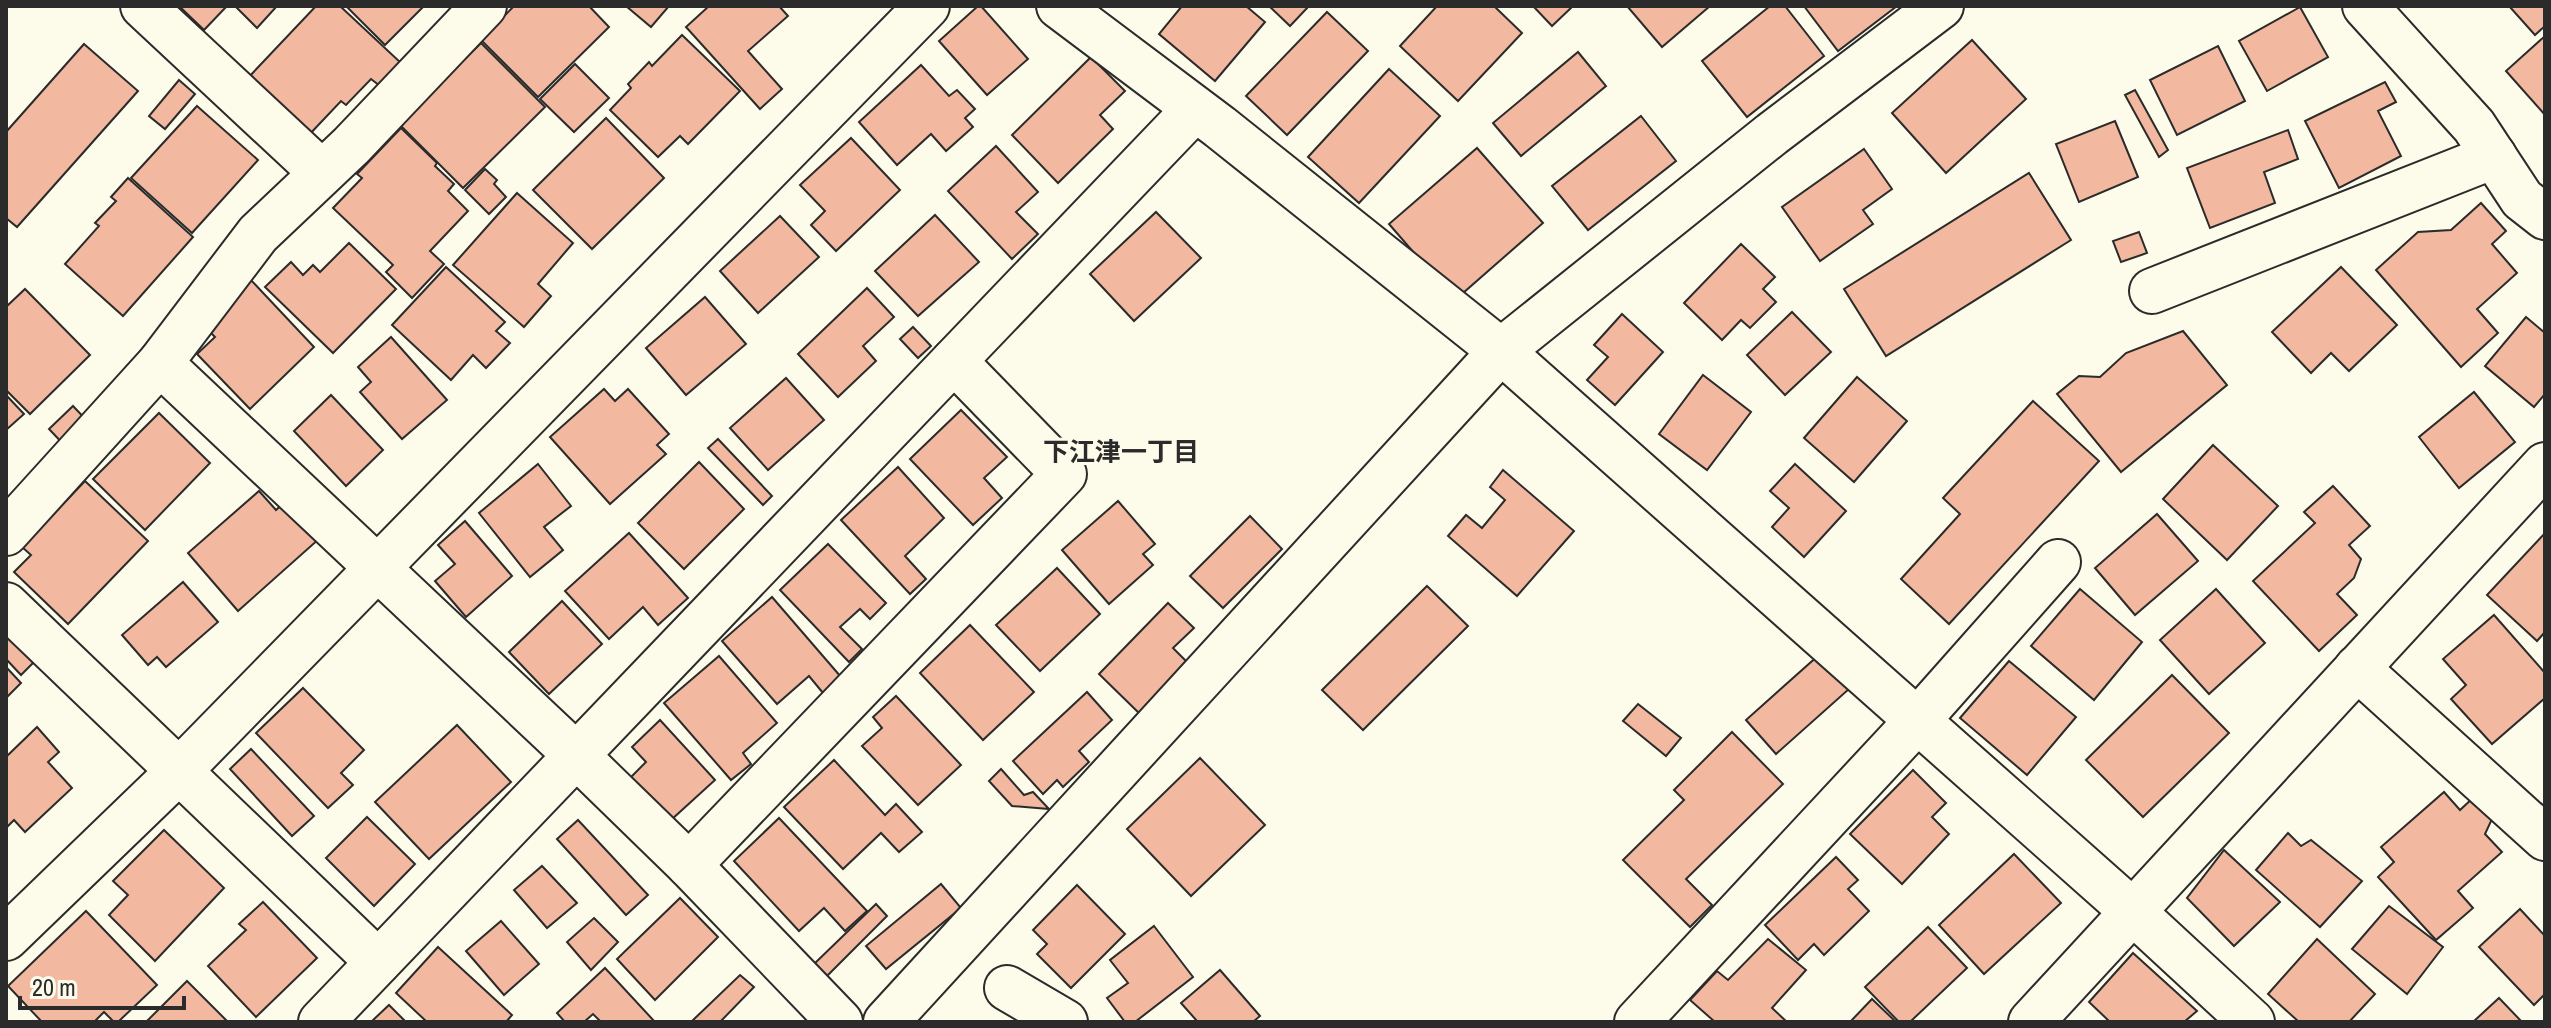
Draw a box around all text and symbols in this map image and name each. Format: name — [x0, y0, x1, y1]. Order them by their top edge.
district label: 下江津一丁目 — [1043, 434, 1199, 469]
scale bar — [20, 960, 184, 1010]
text: 20 m — [32, 971, 76, 1003]

